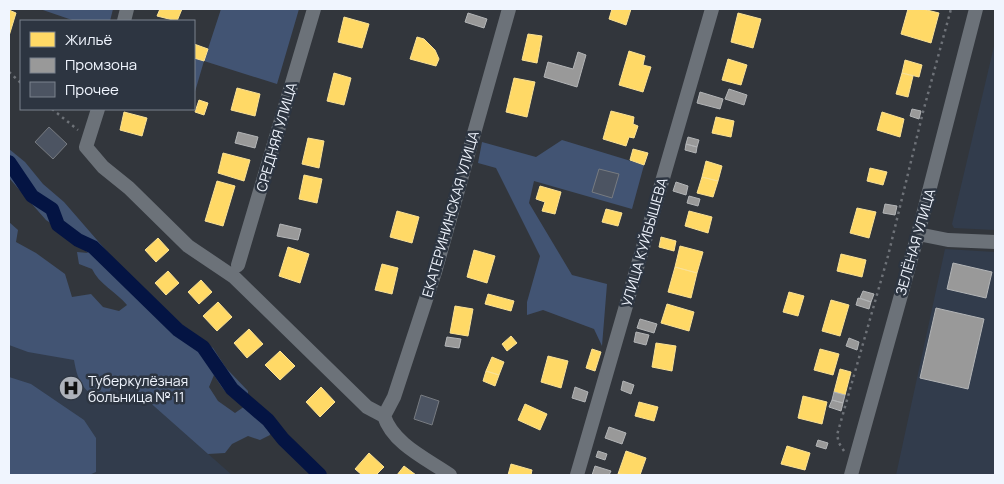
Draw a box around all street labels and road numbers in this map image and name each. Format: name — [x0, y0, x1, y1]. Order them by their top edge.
street label: СРЕДНЯЯ УЛИЦА — [251, 80, 301, 194]
street label: ЕКАТЕРИНИНСКАЯ УЛИЦА — [417, 128, 483, 299]
street label: УЛИЦА КУЙБЫШЕВА — [617, 175, 672, 309]
street label: ЗЕЛЁНАЯ УЛИЦА — [891, 186, 939, 298]

